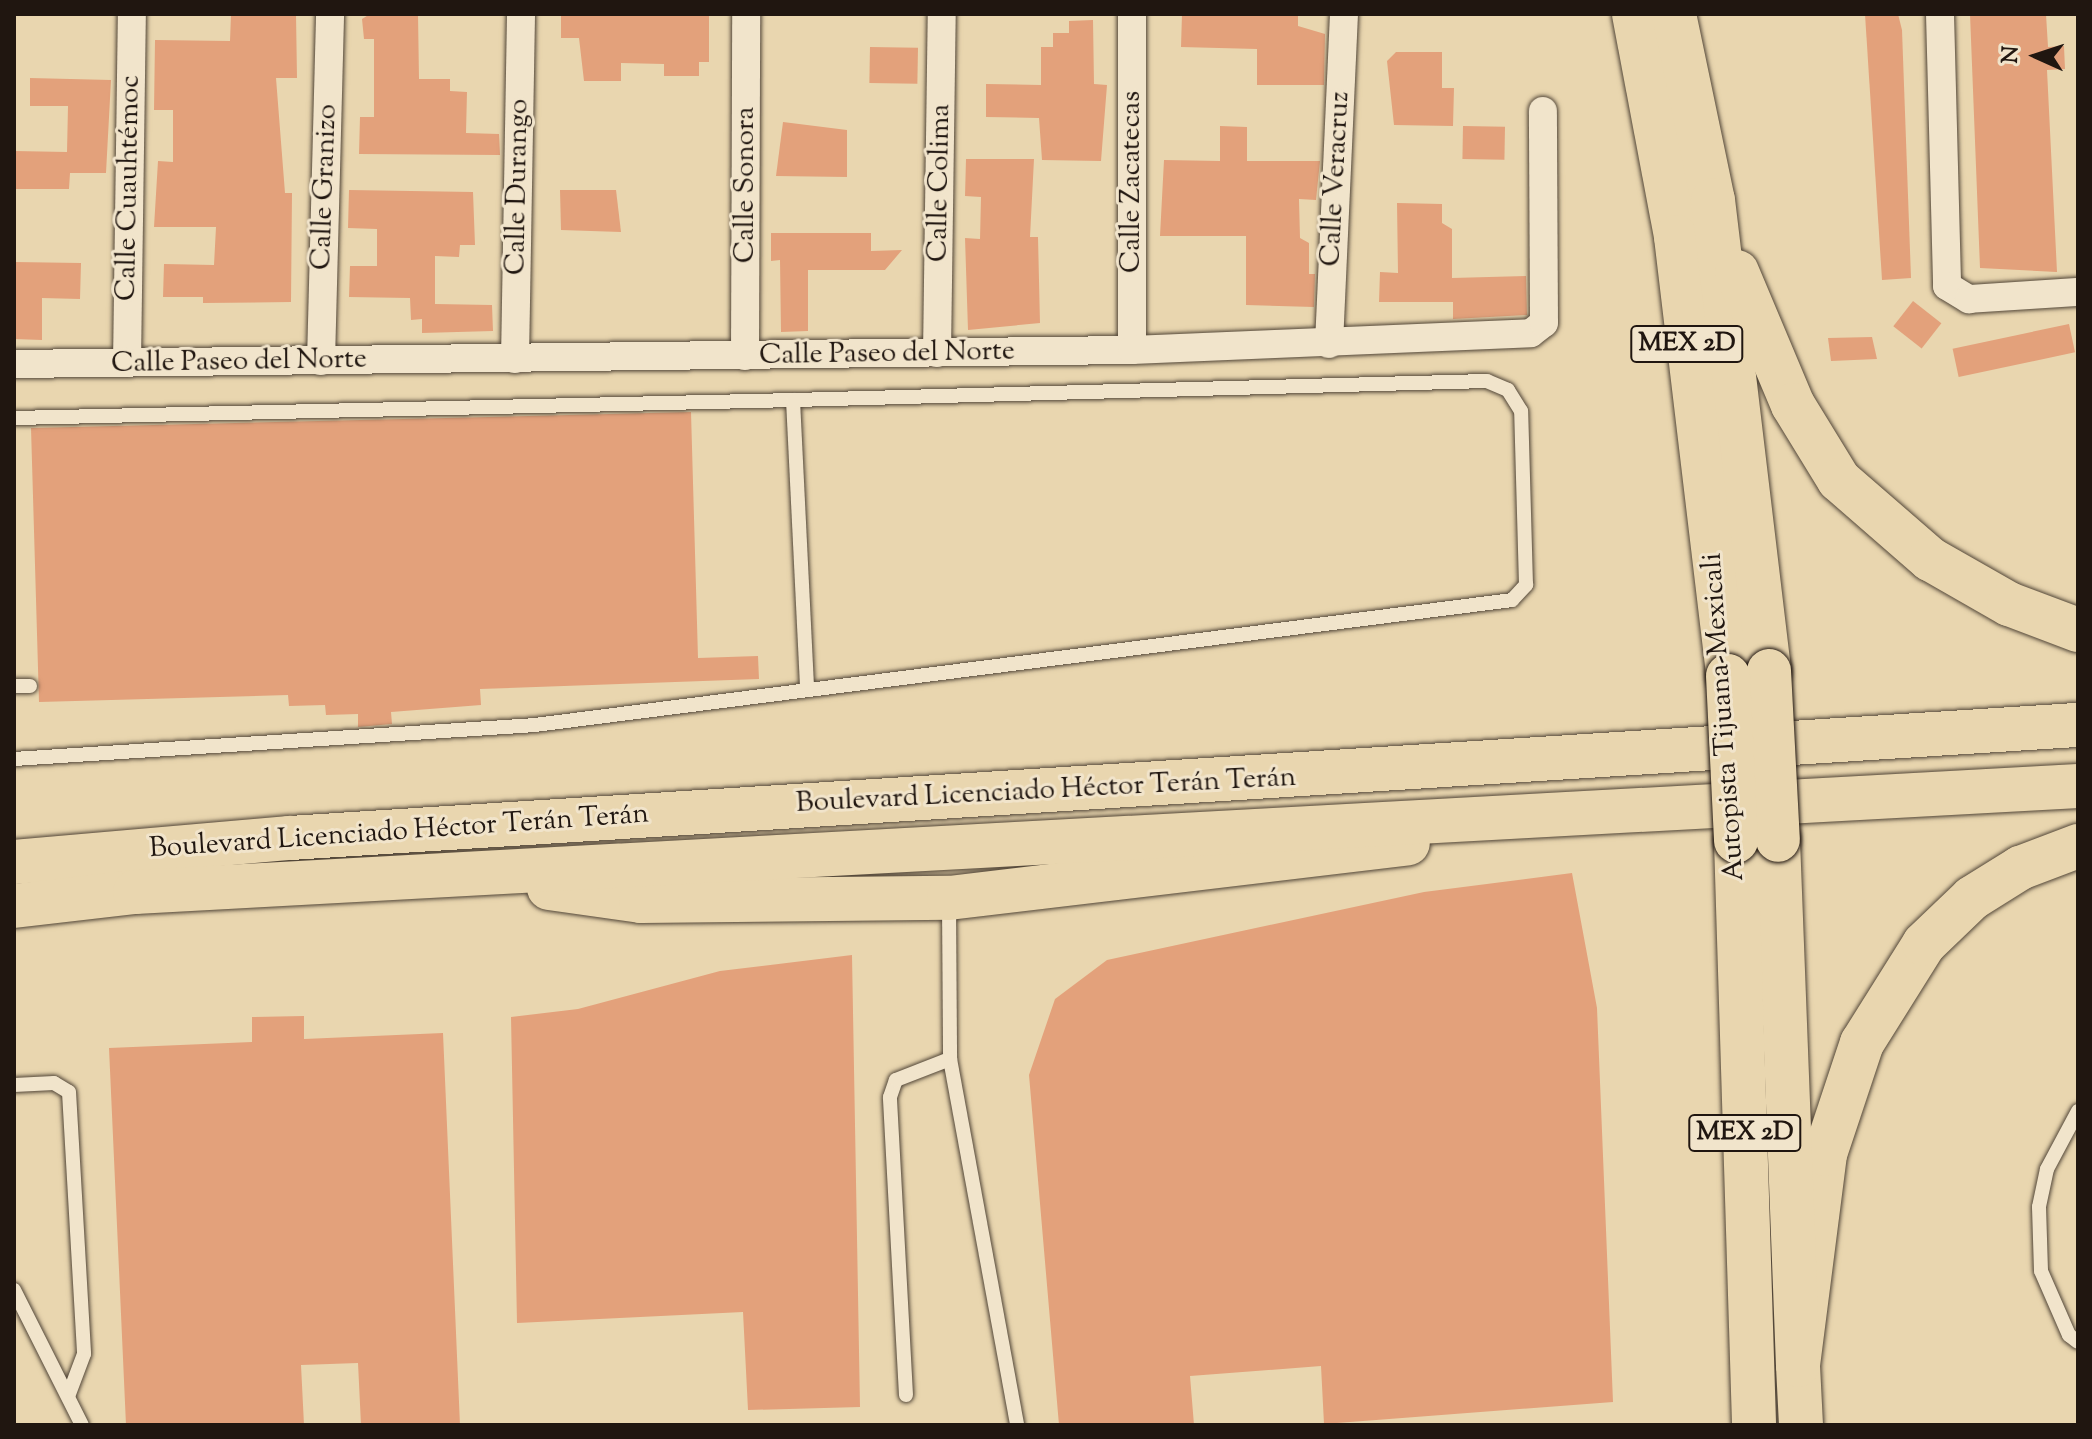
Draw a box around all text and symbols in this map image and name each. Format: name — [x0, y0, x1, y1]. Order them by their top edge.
north arrow — [1996, 16, 2076, 96]
text: N — [1996, 45, 2028, 64]
street label: Calle Cuauhtémoc — [110, 75, 148, 301]
street label: Calle Zacatecas — [1115, 91, 1149, 273]
street label: Calle Veracruz — [1315, 91, 1357, 267]
street label: Calle Durango — [500, 99, 536, 275]
street label: Calle Granizo — [305, 103, 345, 271]
street label: Calle Colima — [922, 104, 958, 262]
street label: Calle Sonora — [729, 107, 763, 263]
road number: MEX 2D — [1629, 322, 1745, 366]
street label: Calle Paseo del Norte — [759, 335, 1015, 373]
street label: Calle Paseo del Norte — [111, 343, 367, 381]
street label: Autopista Tijuana-Mexicali — [1696, 552, 1752, 882]
street label: Boulevard Licenciado Héctor Terán Terán — [795, 761, 1297, 821]
street label: Boulevard Licenciado Héctor Terán Terán — [148, 798, 650, 866]
road number: MEX 2D — [1687, 1111, 1803, 1155]

